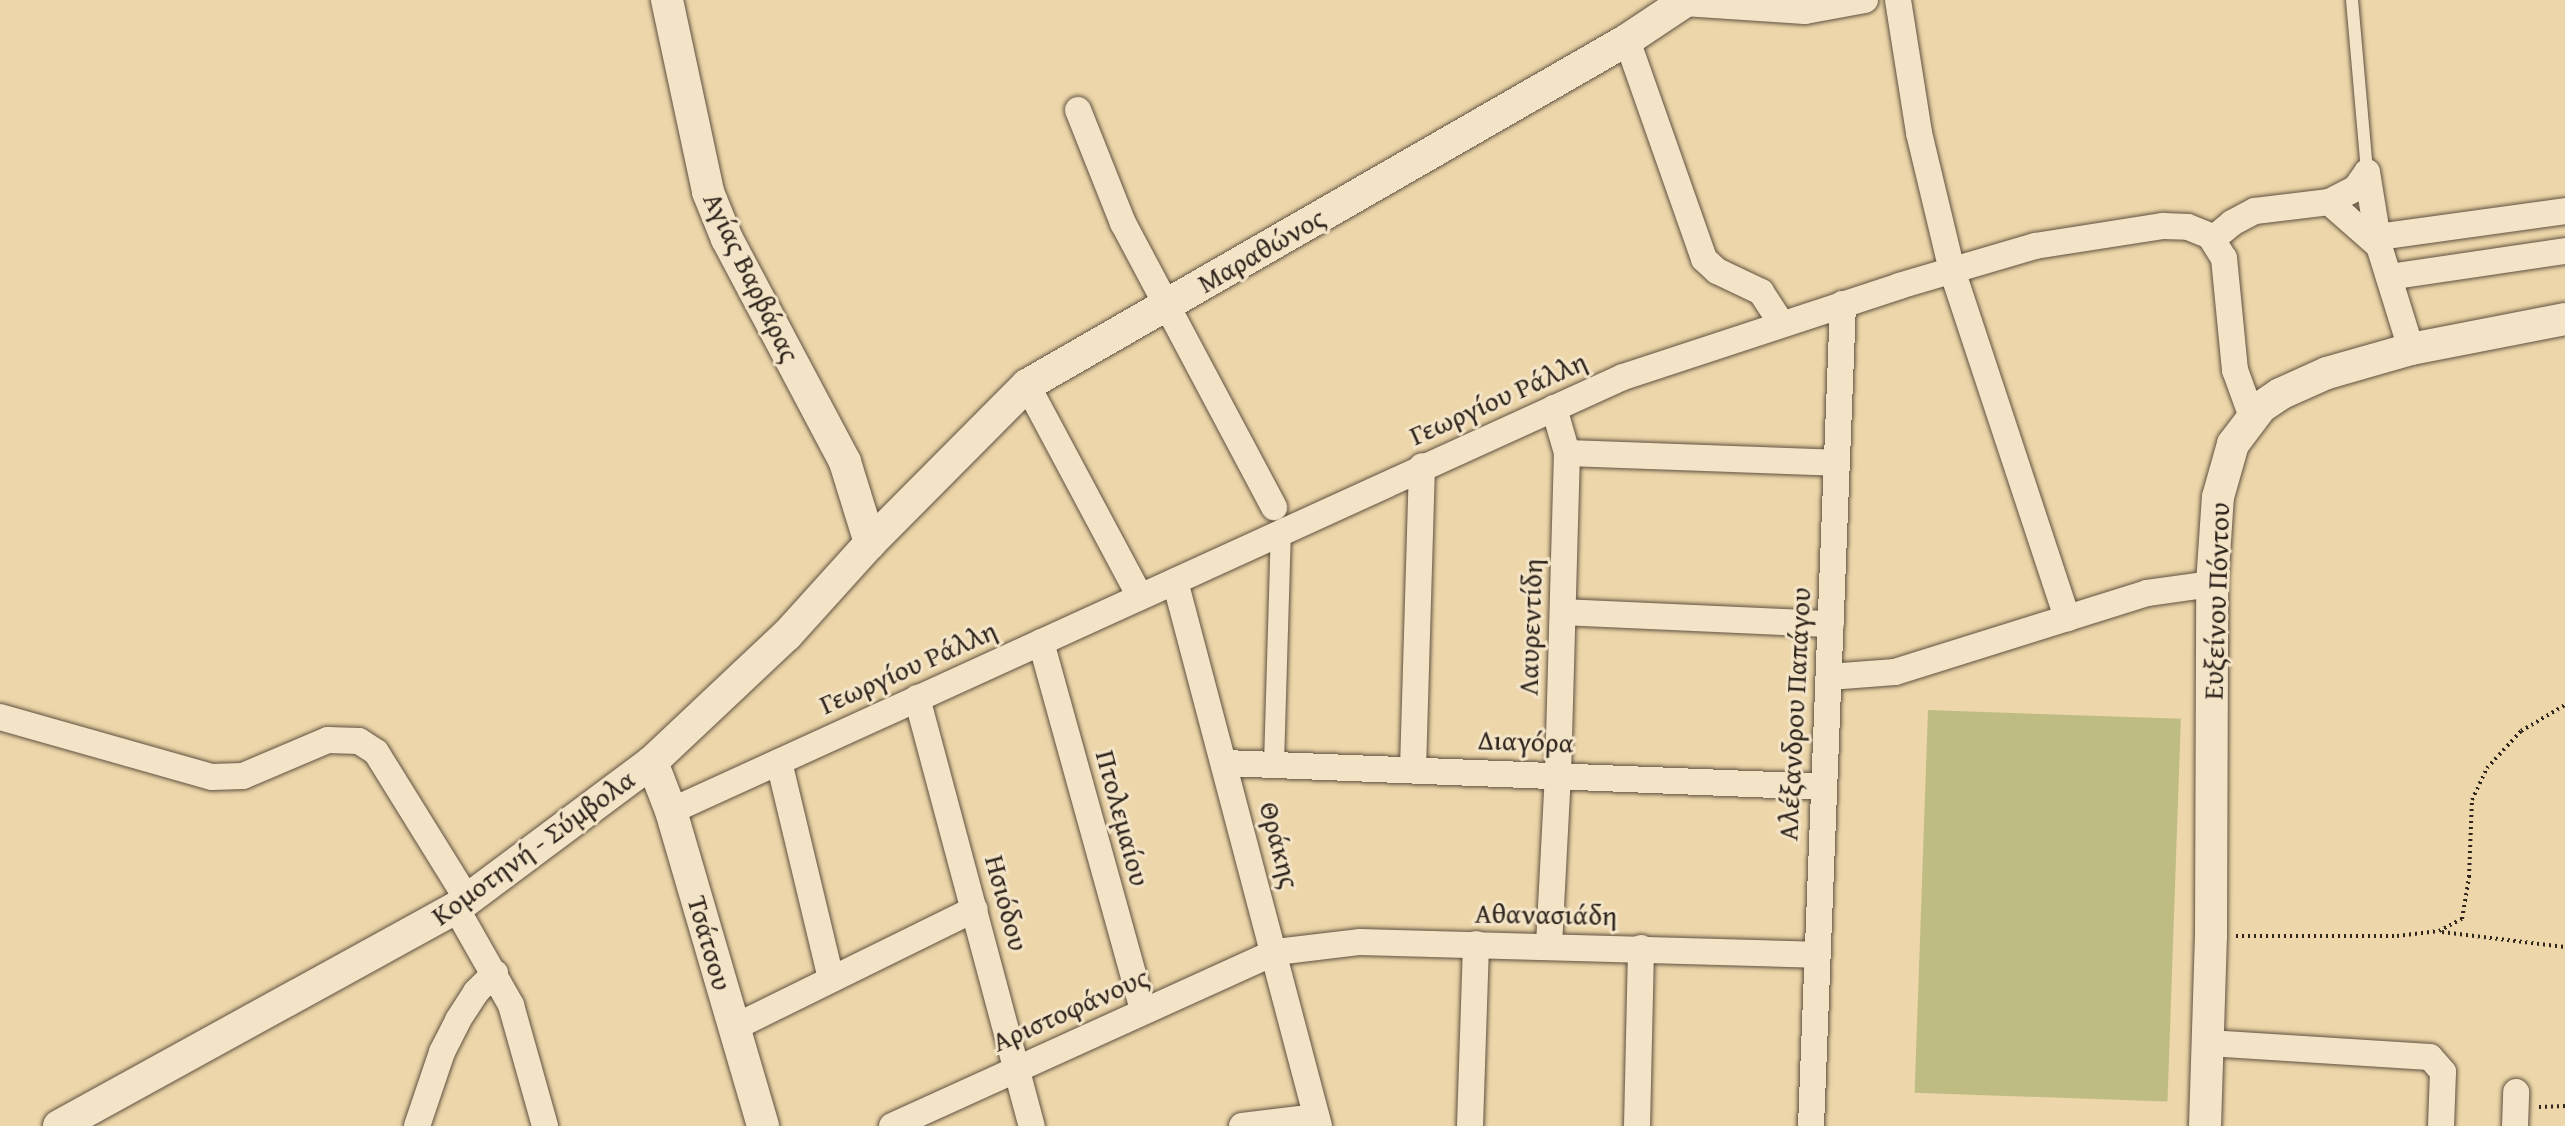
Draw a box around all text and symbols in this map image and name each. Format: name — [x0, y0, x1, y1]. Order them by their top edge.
street label: Αγίας Βαρβάρας — [696, 187, 808, 367]
street label: Μαραθώνος — [1191, 200, 1331, 300]
street label: Γεωργίου Ράλλη — [1404, 344, 1592, 452]
street label: Ευξείνου Πόντου — [2196, 502, 2236, 700]
street label: Λαυρεντίδη — [1511, 558, 1549, 696]
street label: Αλέξανδρου Παπάγου — [1771, 586, 1817, 842]
street label: Γεωργίου Ράλλη — [814, 613, 1002, 721]
street label: Διαγόρα — [1478, 723, 1574, 759]
street label: Πτολεμαίου — [1089, 746, 1157, 890]
street label: Κομοτηνή - Σύμβολα — [425, 762, 641, 932]
street label: Θράκης — [1252, 798, 1308, 892]
street label: Ησιόδου — [978, 851, 1036, 955]
street label: Τσάτσου — [681, 892, 739, 994]
street label: Αθανασιάδη — [1474, 896, 1618, 932]
street label: Αριστοφάνους — [987, 960, 1153, 1058]

